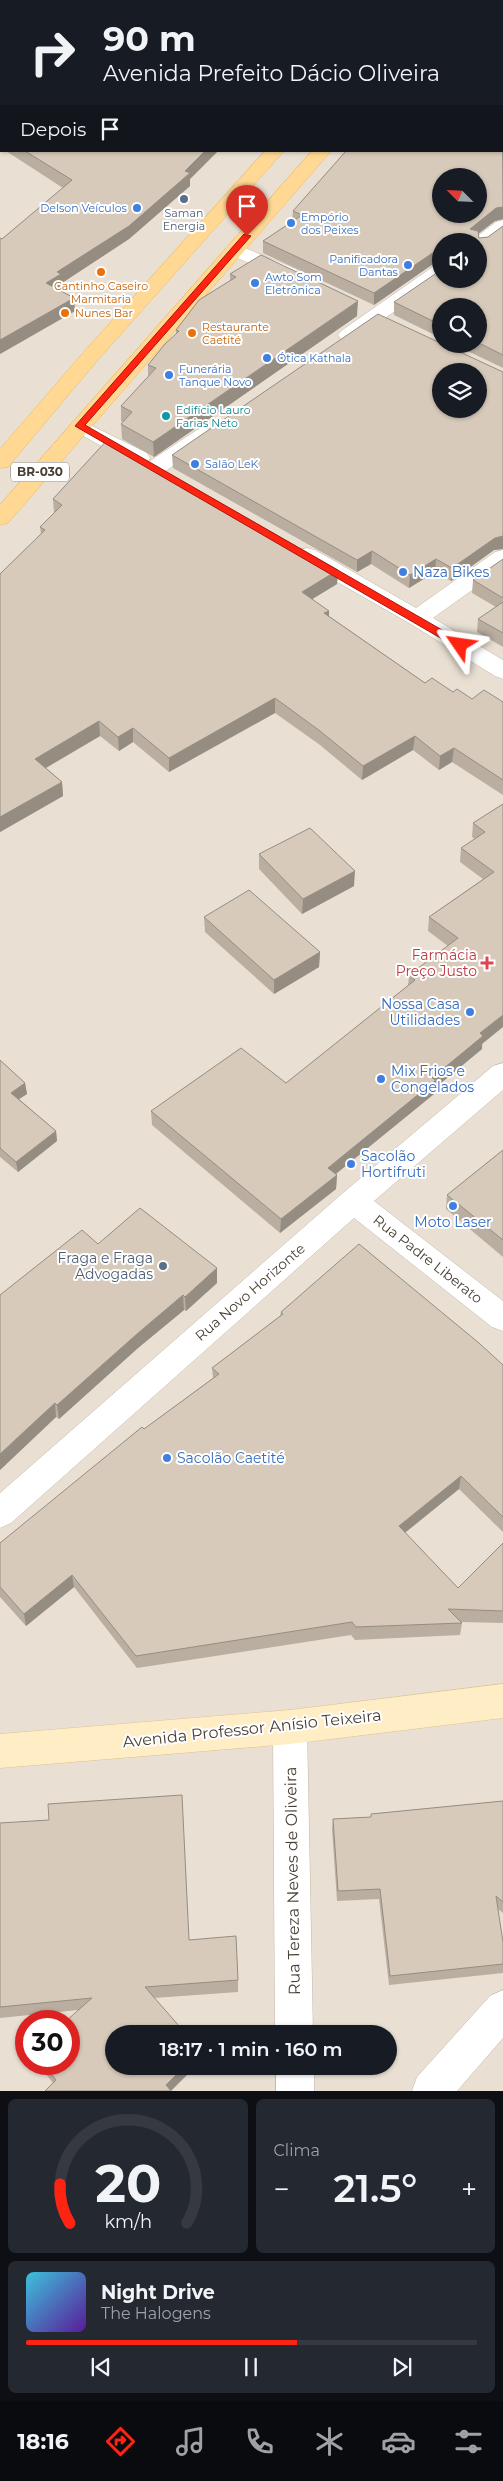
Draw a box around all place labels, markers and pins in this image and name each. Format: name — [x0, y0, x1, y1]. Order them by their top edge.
pin — [226, 185, 268, 236]
marker: Saman Energia — [178, 193, 190, 205]
place label: Delson Veículos — [40, 201, 128, 215]
marker: Delson Veículos — [131, 202, 143, 214]
place label: Saman Energia — [163, 206, 205, 233]
place label: Empório dos Peixes — [301, 210, 359, 237]
marker: Empório dos Peixes — [285, 217, 297, 229]
place label: Panificadora Dantas — [329, 252, 399, 279]
marker: Panificadora Dantas — [402, 259, 414, 271]
marker: Cantinho Caseiro Marmitaria — [95, 266, 107, 278]
place label: Awto Som Eletrônica — [265, 270, 322, 297]
marker: Awto Som Eletrônica — [249, 277, 261, 289]
place label: Cantinho Caseiro Marmitaria — [54, 279, 148, 306]
place label: Nunes Bar — [75, 306, 133, 320]
marker: Nunes Bar — [59, 307, 71, 319]
place label: Restaurante Caetité — [202, 320, 269, 347]
marker: Restaurante Caetité — [186, 327, 198, 339]
place label: Ótica Kathala — [277, 351, 351, 365]
marker: Ótica Kathala — [261, 352, 273, 364]
place label: Funerária Tanque Novo — [179, 362, 252, 389]
marker: Funerária Tanque Novo — [163, 369, 175, 381]
place label: Edifício Lauro Farias Neto — [176, 403, 251, 430]
marker: Edifício Lauro Farias Neto — [160, 410, 172, 422]
place label: Salão LeK — [205, 457, 259, 471]
marker: Salão LeK — [189, 458, 201, 470]
place label: Naza Bikes — [413, 563, 490, 581]
marker: Naza Bikes — [397, 566, 409, 578]
place label: Farmácia Preço Justo — [396, 946, 477, 980]
marker: Farmácia Preço Justo — [481, 957, 493, 969]
place label: Nossa Casa Utilidades — [381, 995, 460, 1029]
marker: Nossa Casa Utilidades — [464, 1006, 476, 1018]
place label: Mix Frios e Congelados — [391, 1062, 474, 1096]
marker: Mix Frios e Congelados — [375, 1073, 387, 1085]
place label: Sacolão Hortifruti — [361, 1147, 426, 1181]
marker: Sacolão Hortifruti — [345, 1158, 357, 1170]
marker: Moto Laser — [447, 1200, 459, 1212]
place label: Moto Laser — [414, 1213, 492, 1231]
place label: Fraga e Fraga Advogadas — [57, 1249, 153, 1283]
marker: Fraga e Fraga Advogadas — [157, 1260, 169, 1272]
place label: Sacolão Caetité — [177, 1449, 285, 1467]
marker: Sacolão Caetité — [161, 1452, 173, 1464]

